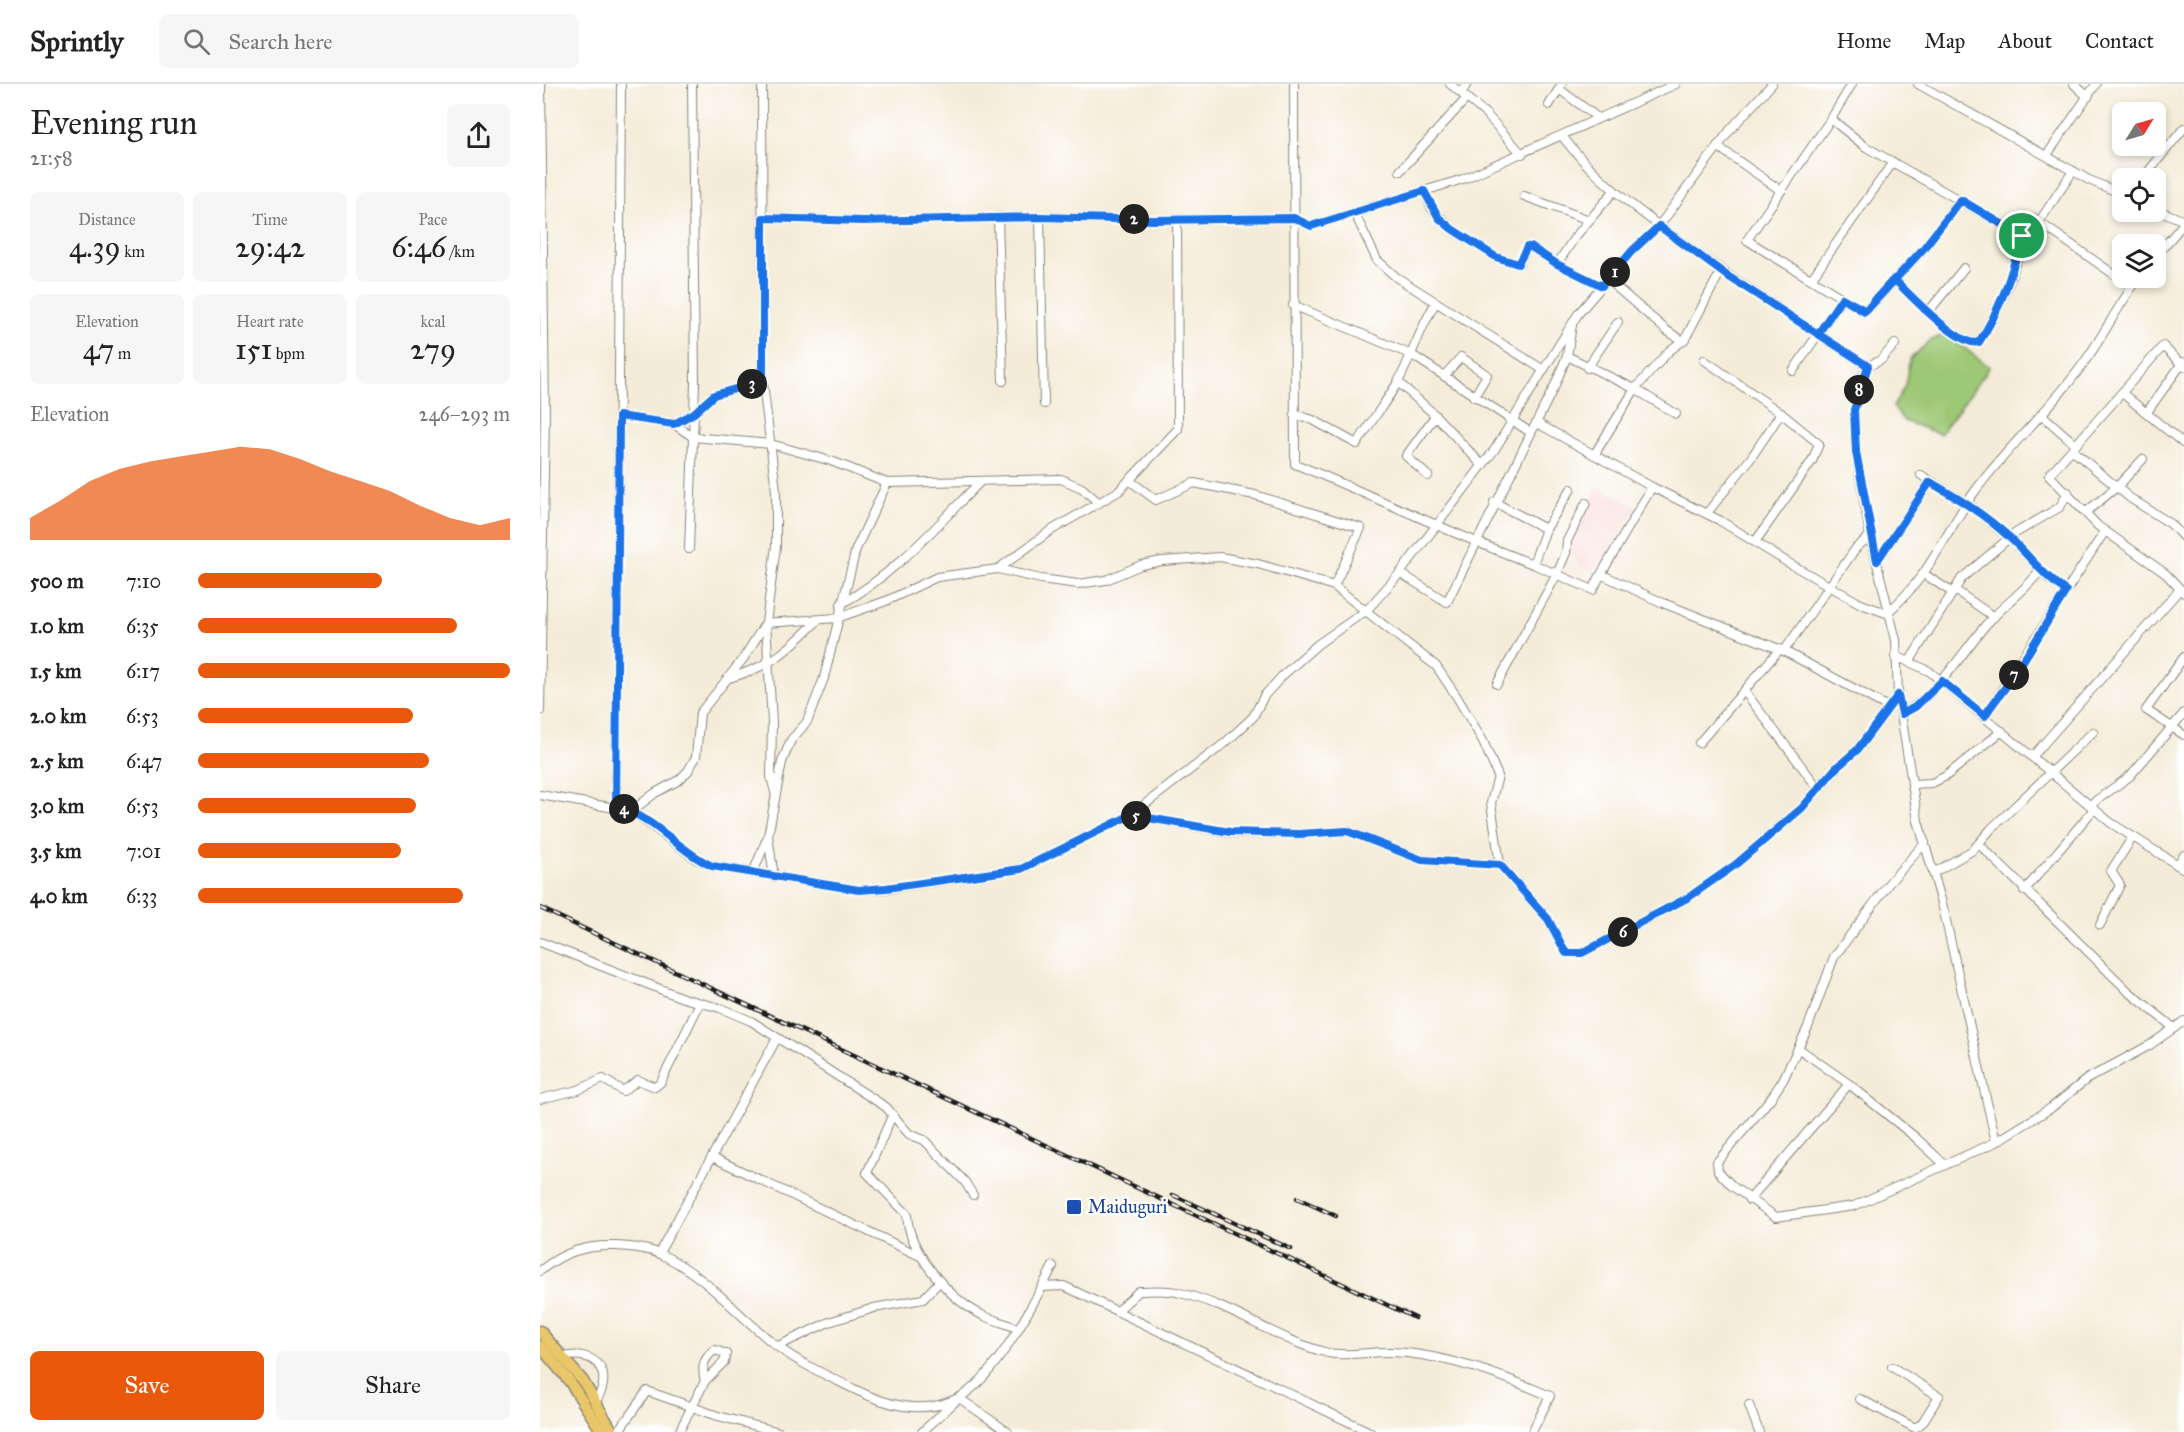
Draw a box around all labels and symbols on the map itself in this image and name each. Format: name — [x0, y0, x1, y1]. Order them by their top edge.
north arrow — [2112, 102, 2166, 156]
pin: 2 — [1119, 204, 1149, 234]
pin — [1996, 210, 2047, 261]
pin: 1 — [1600, 257, 1630, 287]
pin: 3 — [737, 369, 767, 399]
pin: 8 — [1844, 375, 1874, 405]
pin: 7 — [1999, 660, 2029, 690]
pin: 4 — [609, 794, 639, 824]
pin: 5 — [1121, 801, 1151, 831]
pin: 6 — [1608, 917, 1638, 947]
place label: Maiduguri — [1088, 1196, 1168, 1219]
marker: Maiduguri — [1065, 1198, 1083, 1216]

